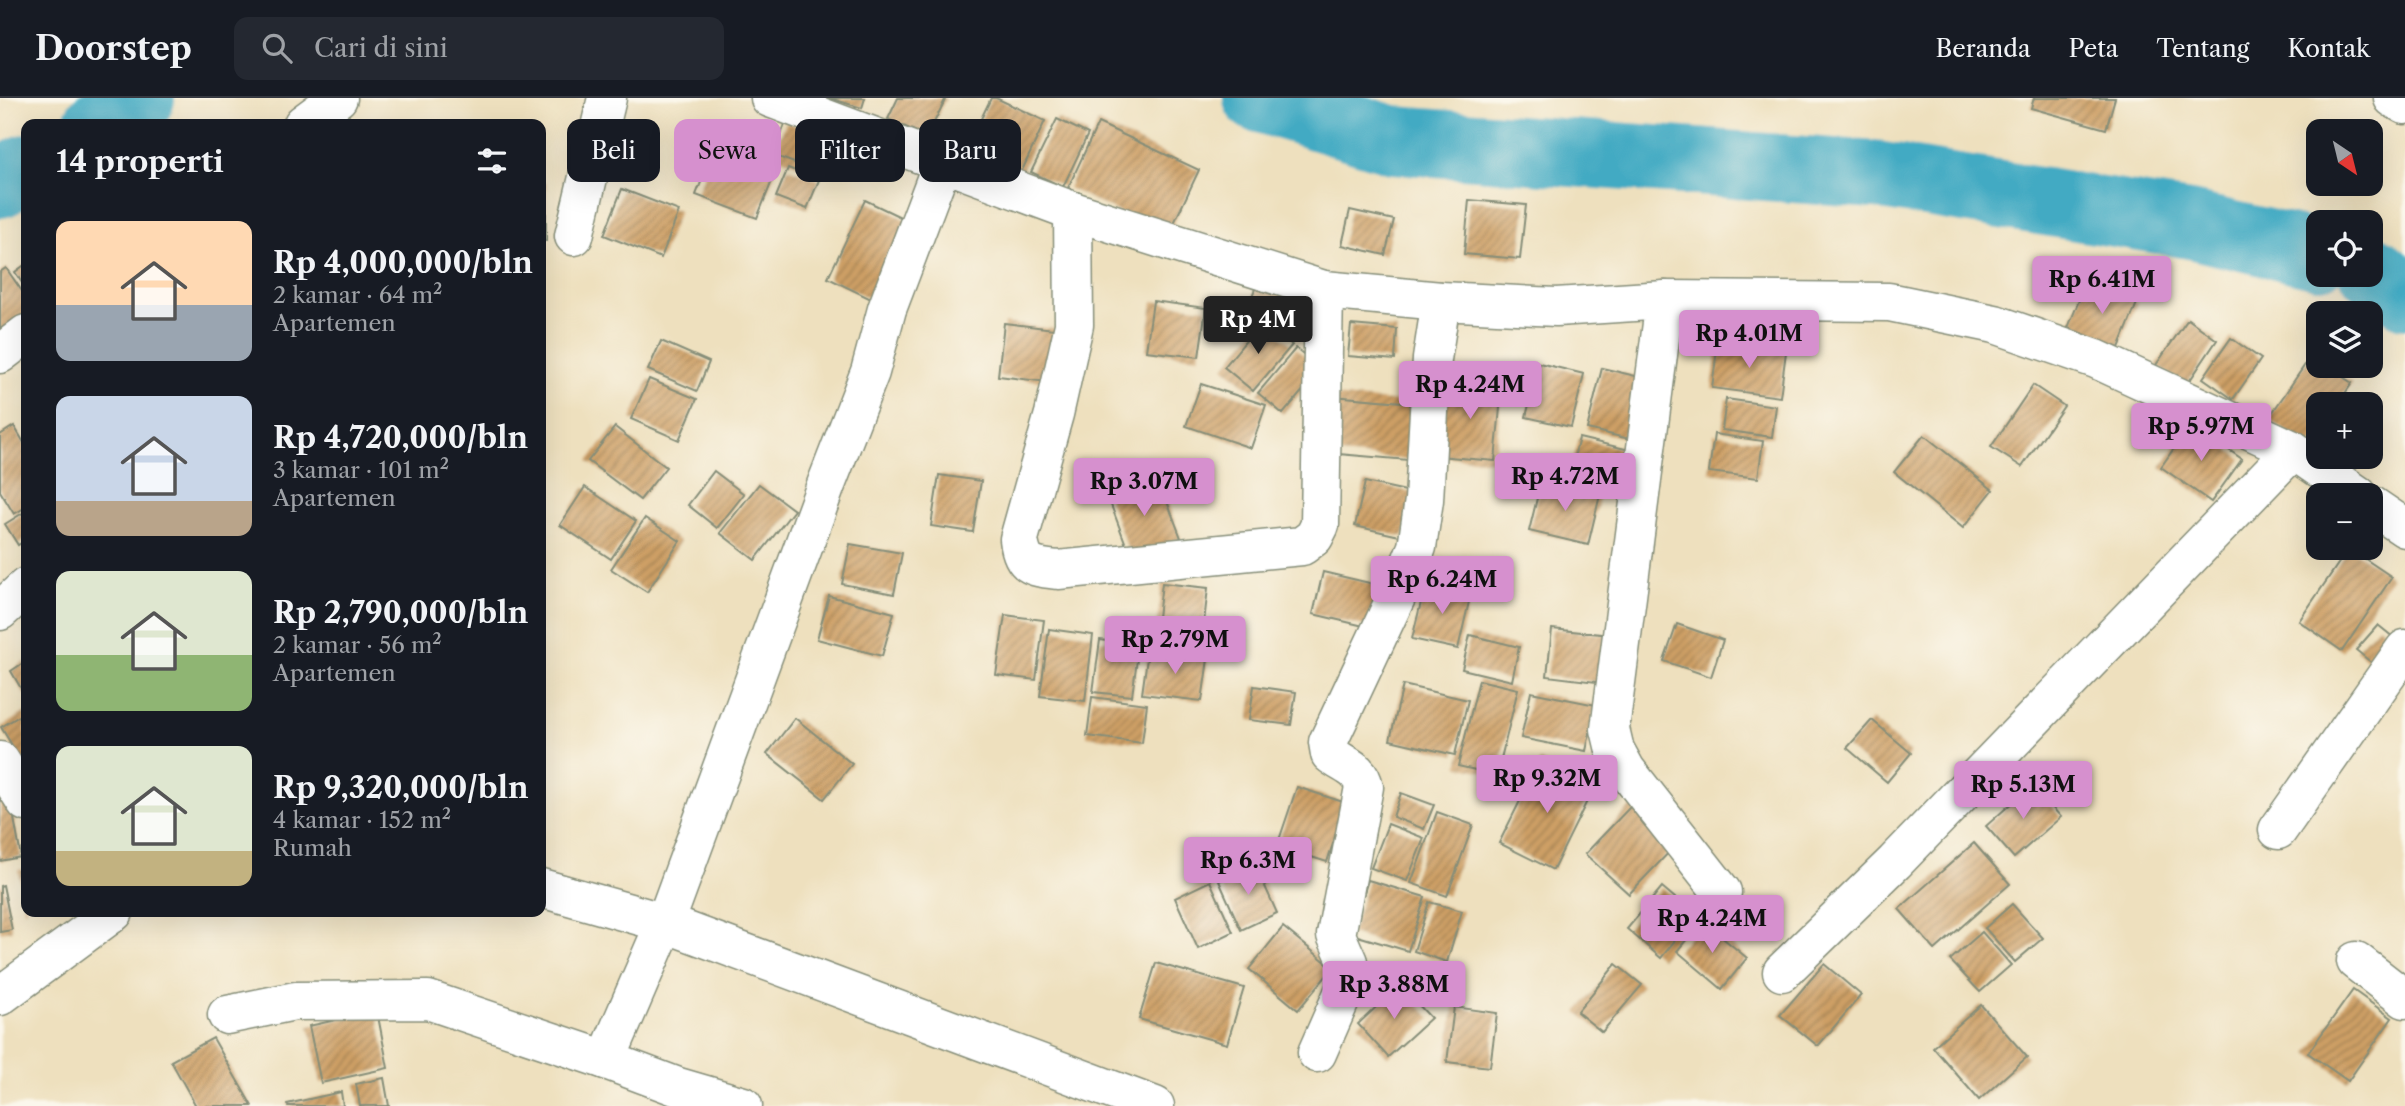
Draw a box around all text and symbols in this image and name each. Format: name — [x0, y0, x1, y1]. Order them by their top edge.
search box — [234, 17, 724, 80]
text: Doorstep — [35, 28, 192, 69]
icon: search — [258, 29, 296, 67]
text: Cari di sini — [314, 32, 448, 64]
text: Beranda — [1935, 34, 2031, 63]
text: Peta — [2069, 34, 2118, 63]
text: Tentang — [2156, 34, 2249, 63]
text: Kontak — [2287, 34, 2370, 63]
chip: Beli — [567, 119, 660, 182]
chip: Sewa — [674, 119, 781, 182]
chip: Filter — [795, 119, 905, 182]
chip: Baru — [919, 119, 1021, 182]
north arrow — [2306, 119, 2384, 196]
map controls — [2306, 119, 2383, 560]
icon: filters — [473, 142, 511, 180]
text: 14 properti — [56, 143, 224, 180]
button: locate — [2306, 210, 2383, 287]
text: Rp 4,000,000/bln — [273, 244, 533, 281]
icon: home — [112, 249, 196, 333]
pin: Rp 6.41M — [2030, 256, 2174, 316]
text: Rp 6.41M — [2048, 265, 2156, 293]
text: 2 kamar · 64 m² — [273, 281, 443, 309]
pin: Rp 4M — [1209, 296, 1307, 356]
button: layers — [2306, 301, 2383, 378]
text: Rp 4M — [1220, 305, 1296, 333]
text: Apartemen — [273, 309, 396, 337]
pin: Rp 4.01M — [1677, 310, 1821, 370]
text: Rp 4.01M — [1695, 319, 1803, 347]
pin: Rp 4.24M — [1398, 362, 1542, 421]
text: Rp 4.24M — [1415, 370, 1525, 398]
button: + — [2306, 392, 2383, 469]
pin: Rp 5.97M — [2129, 404, 2273, 463]
text: Rp 5.97M — [2147, 412, 2255, 440]
text: Rp 4,720,000/bln — [273, 419, 528, 456]
icon: home — [112, 424, 196, 508]
pin: Rp 4.72M — [1493, 454, 1637, 513]
text: 3 kamar · 101 m² — [273, 456, 449, 484]
pin: Rp 3.07M — [1072, 458, 1216, 518]
text: Rp 4.72M — [1511, 462, 1619, 490]
text: Rp 3.07M — [1089, 467, 1199, 495]
button: − — [2306, 483, 2383, 560]
text: Apartemen — [273, 484, 396, 512]
pin: Rp 6.24M — [1370, 556, 1514, 616]
text: Rp 6.24M — [1387, 565, 1497, 593]
text: Rp 2,790,000/bln — [273, 594, 528, 631]
icon: home — [112, 599, 196, 683]
pin: Rp 2.79M — [1103, 616, 1247, 676]
text: Rp 2.79M — [1121, 625, 1229, 653]
text: 2 kamar · 56 m² — [273, 631, 442, 659]
text: Apartemen — [273, 659, 396, 687]
pin: Rp 9.32M — [1475, 756, 1619, 815]
pin: Rp 5.13M — [1951, 762, 2095, 821]
text: Rp 9.32M — [1492, 764, 1602, 792]
text: Rp 9,320,000/bln — [273, 769, 529, 806]
text: Rp 5.13M — [1970, 770, 2076, 798]
icon: home — [112, 774, 196, 858]
text: 4 kamar · 152 m² — [273, 806, 451, 834]
text: Rumah — [273, 834, 352, 862]
pin: Rp 6.3M — [1183, 838, 1313, 897]
text: Rp 6.3M — [1200, 846, 1296, 874]
pin: Rp 4.24M — [1640, 896, 1784, 955]
text: Rp 4.24M — [1657, 904, 1767, 932]
pin: Rp 3.88M — [1322, 962, 1466, 1021]
text: Rp 3.88M — [1339, 970, 1449, 998]

